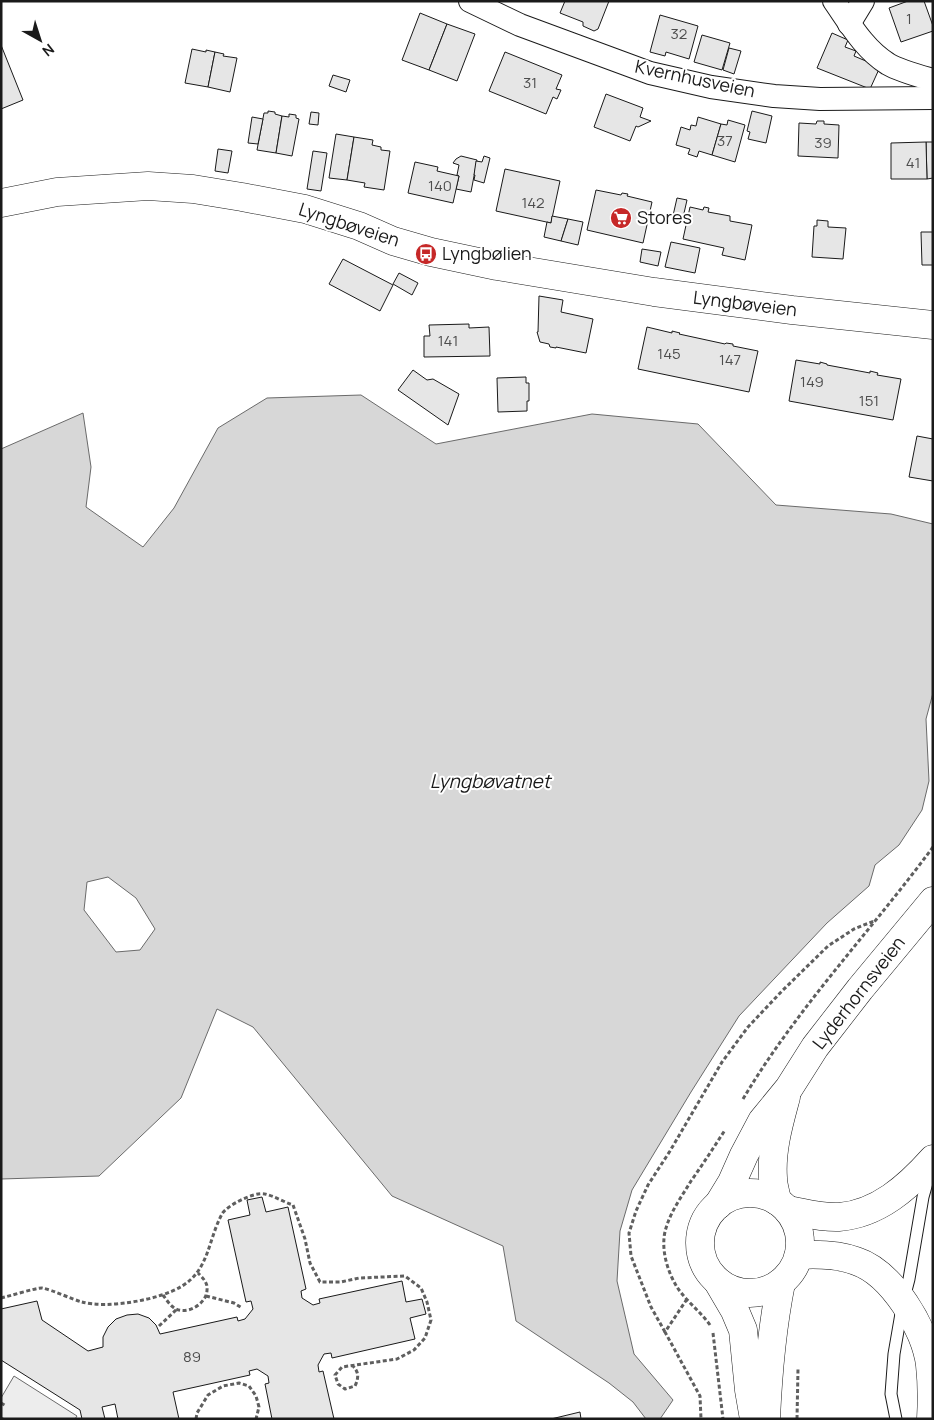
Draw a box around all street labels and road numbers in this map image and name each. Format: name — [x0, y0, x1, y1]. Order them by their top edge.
street label: Kvernhusveien — [633, 54, 757, 102]
street label: Lyngbøveien — [296, 196, 403, 252]
street label: Lyngbøveien — [692, 285, 798, 321]
street label: Lyderhornsveien — [807, 931, 910, 1054]

